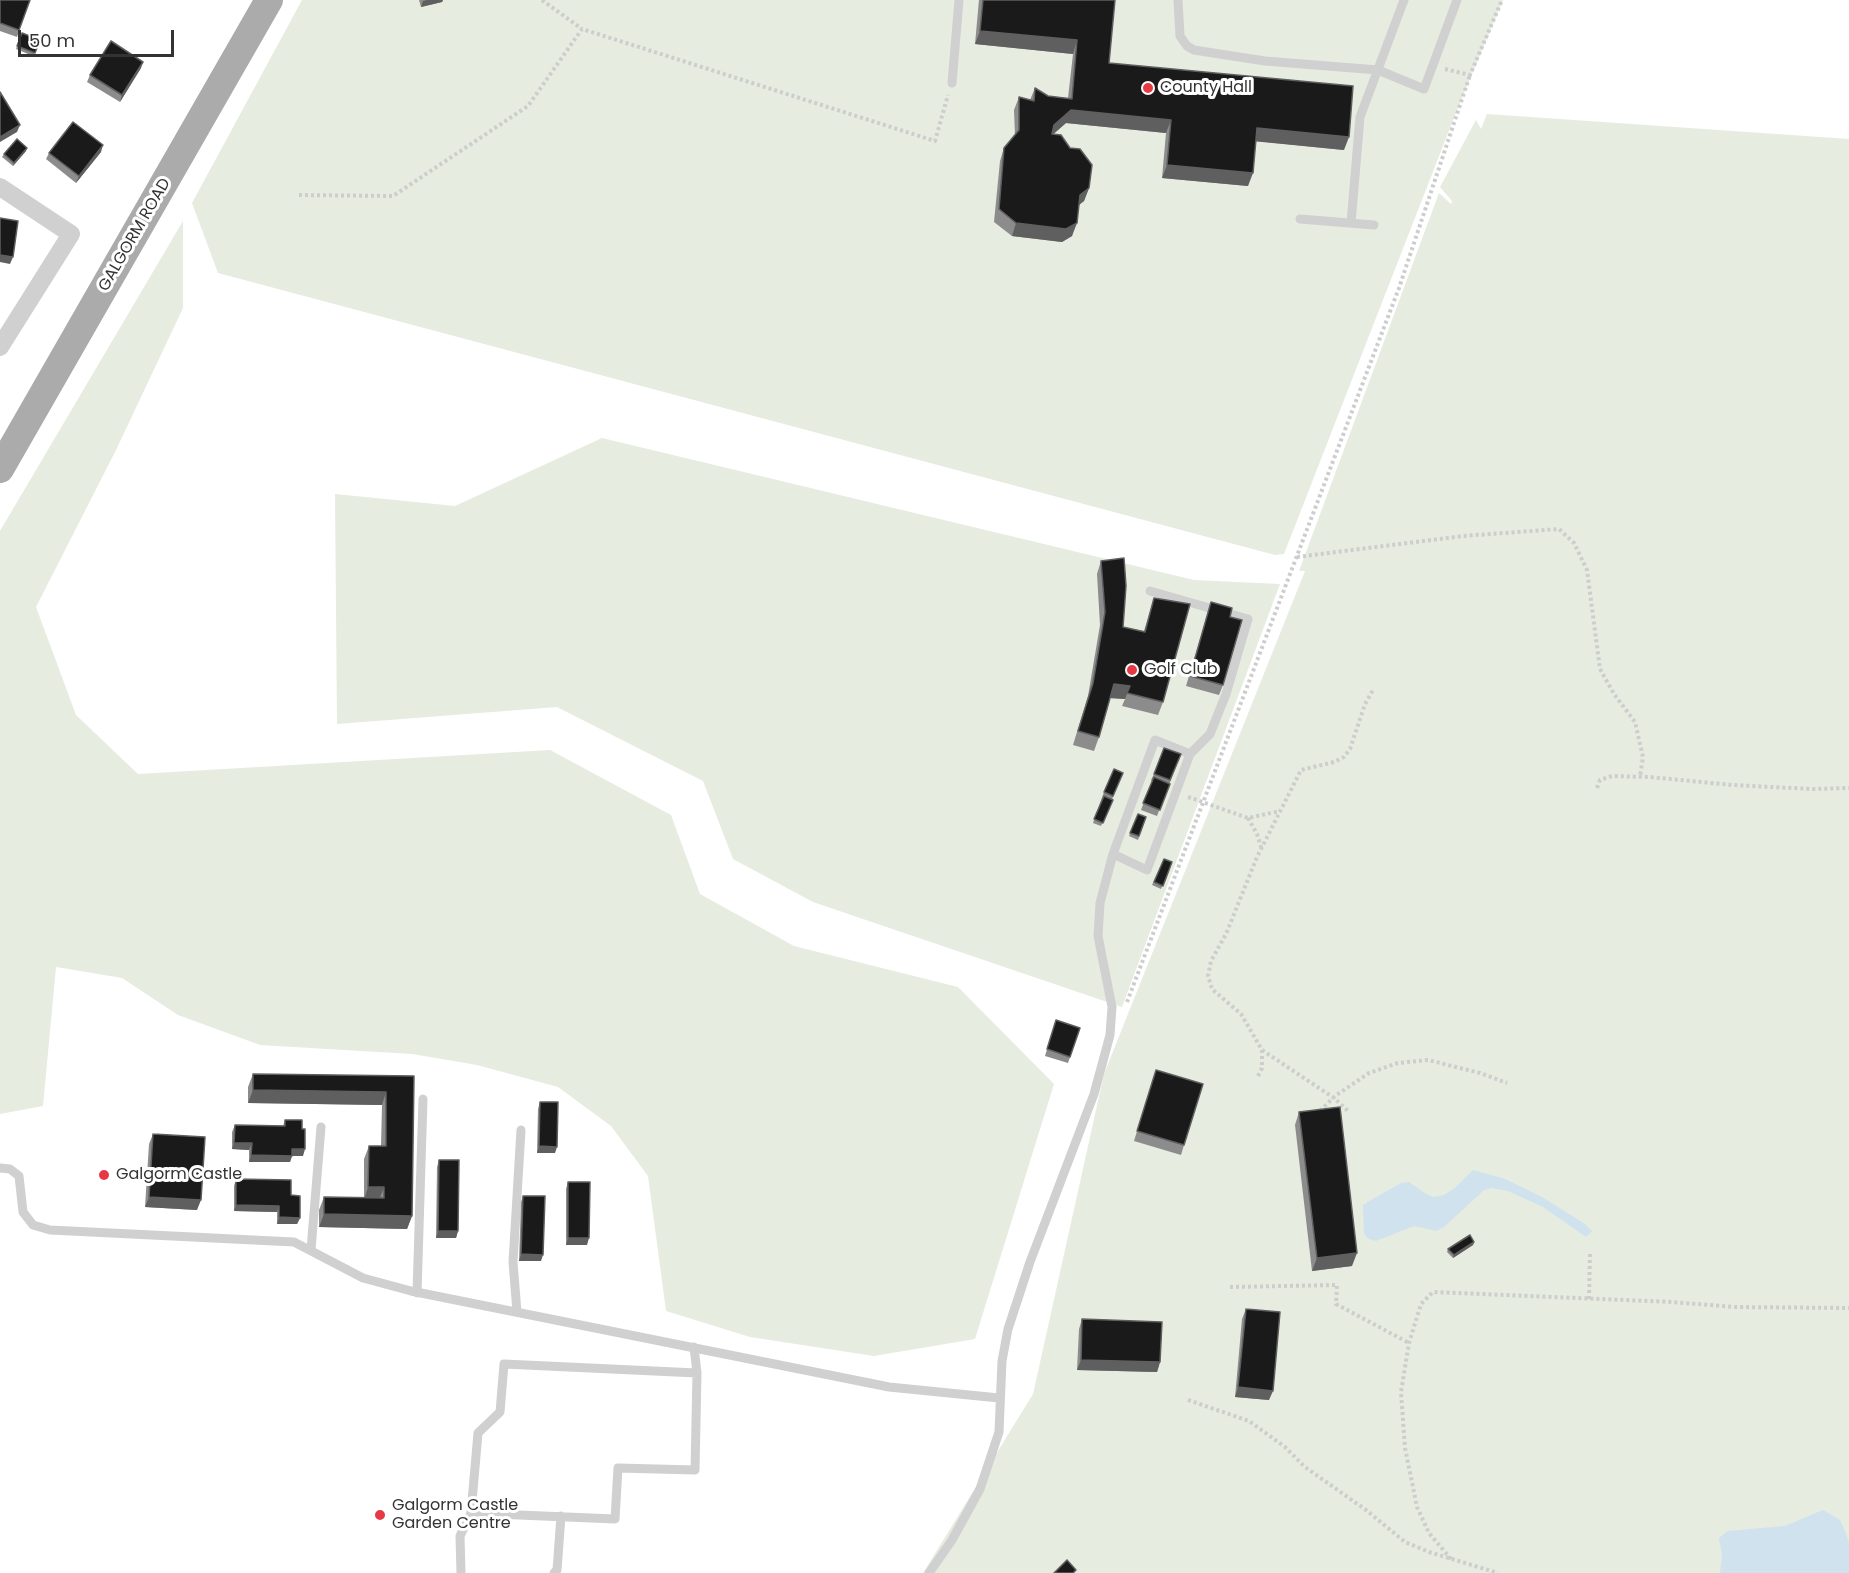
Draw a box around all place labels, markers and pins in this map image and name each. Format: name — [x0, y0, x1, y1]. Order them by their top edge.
place label: County Hall — [1160, 78, 1252, 98]
marker: County Hall — [1141, 81, 1155, 95]
place label: Golf Club — [1144, 660, 1218, 680]
marker: Golf Club — [1125, 663, 1139, 677]
place label: Galgorm Castle — [116, 1165, 242, 1185]
marker: Galgorm Castle — [97, 1168, 111, 1182]
place label: Galgorm Castle Garden Centre — [392, 1496, 518, 1534]
marker: Galgorm Castle Garden Centre — [373, 1508, 387, 1522]

